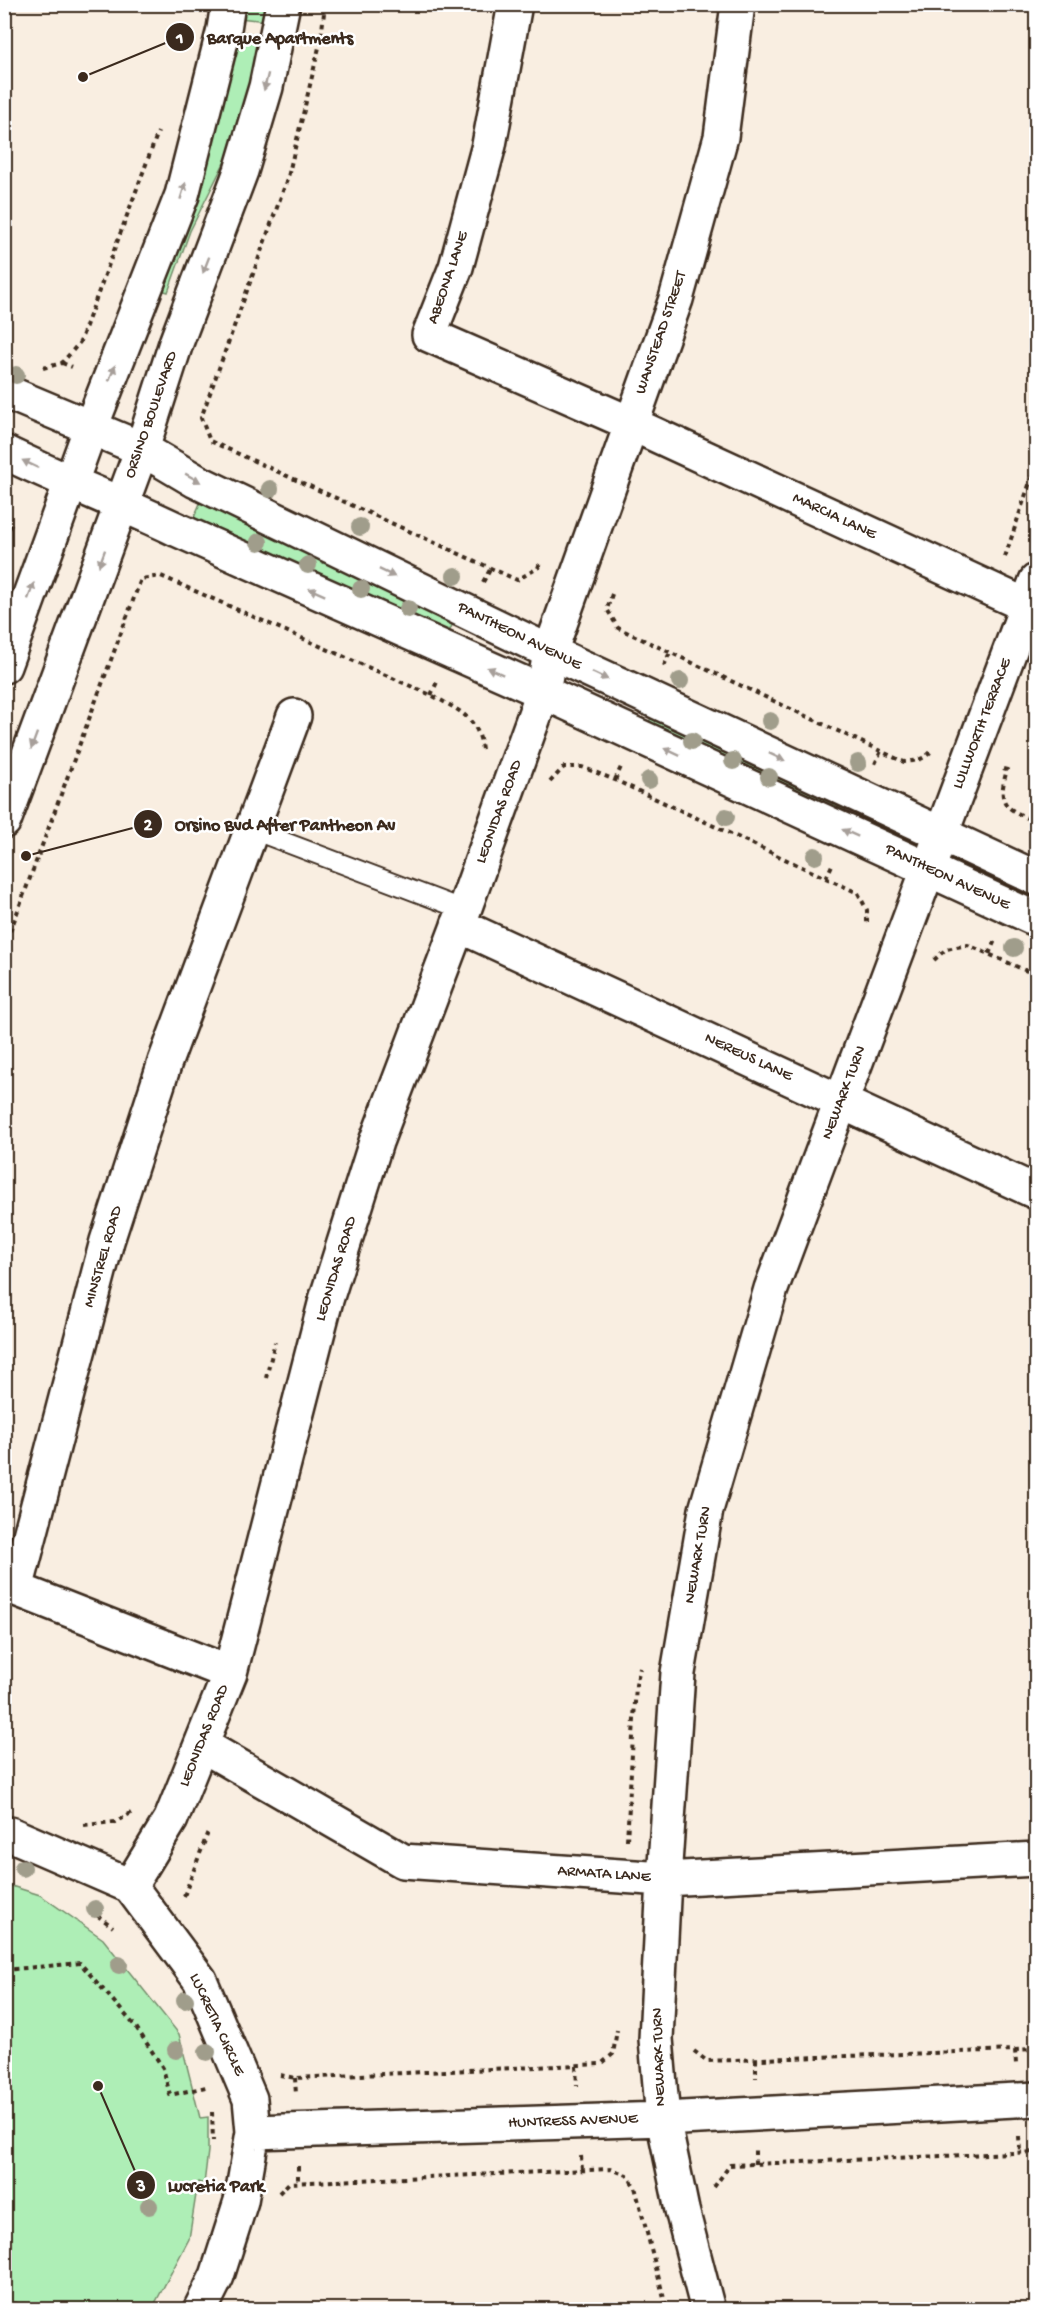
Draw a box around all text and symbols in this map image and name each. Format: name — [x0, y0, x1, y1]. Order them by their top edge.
callout: Barque Apartments — [165, 19, 365, 55]
text: 1 — [175, 29, 184, 50]
text: Barque Apartments — [206, 29, 354, 50]
one-way arrow — [261, 73, 271, 91]
one-way arrow — [179, 182, 188, 200]
street label: ABEONA LANE — [424, 228, 474, 327]
one-way arrow — [200, 257, 210, 275]
street label: WANSTEAD STREET — [632, 268, 692, 397]
street label: ORSINO BOULEVARD — [121, 348, 183, 481]
one-way arrow — [107, 363, 117, 381]
one-way arrow — [21, 459, 38, 468]
one-way arrow — [184, 473, 201, 483]
street label: MARCIA LANE — [789, 489, 880, 545]
one-way arrow — [96, 549, 106, 567]
one-way arrow — [378, 568, 395, 578]
one-way arrow — [27, 582, 37, 600]
one-way arrow — [307, 587, 325, 597]
street label: PANTHEON AVENUE — [453, 598, 585, 676]
street label: LULLWORTH TERRACE — [949, 655, 1017, 792]
one-way arrow — [485, 666, 503, 676]
one-way arrow — [592, 671, 609, 680]
one-way arrow — [29, 732, 38, 750]
one-way arrow — [664, 747, 681, 756]
one-way arrow — [769, 753, 786, 762]
street label: LEONIDAS ROAD — [472, 757, 528, 866]
callout: Orsino Bvd After Pantheon Av — [133, 806, 408, 842]
text: 2 — [144, 816, 153, 837]
text: Orsino Bvd After Pantheon Av — [175, 816, 395, 837]
one-way arrow — [840, 828, 858, 838]
street label: PANTHEON AVENUE — [881, 840, 1013, 916]
street label: NEREUS LANE — [701, 1029, 796, 1087]
street label: NEWARK TURN — [818, 1044, 872, 1142]
street label: MINSTREL ROAD — [80, 1203, 128, 1310]
street label: LEONIDAS ROAD — [312, 1214, 362, 1324]
street label: NEWARK TURN — [681, 1505, 717, 1605]
street label: LEONIDAS ROAD — [176, 1682, 234, 1790]
street label: ARMATA LANE — [557, 1862, 652, 1888]
street label: LUCRETIA CIRCLE — [184, 1971, 248, 2080]
street label: NEWARK TURN — [649, 2007, 671, 2107]
street label: HUNTRESS AVENUE — [508, 2110, 639, 2134]
callout: Lucretia Park — [126, 2167, 276, 2203]
text: 3 — [135, 2177, 146, 2198]
text: Lucretia Park — [168, 2177, 266, 2198]

